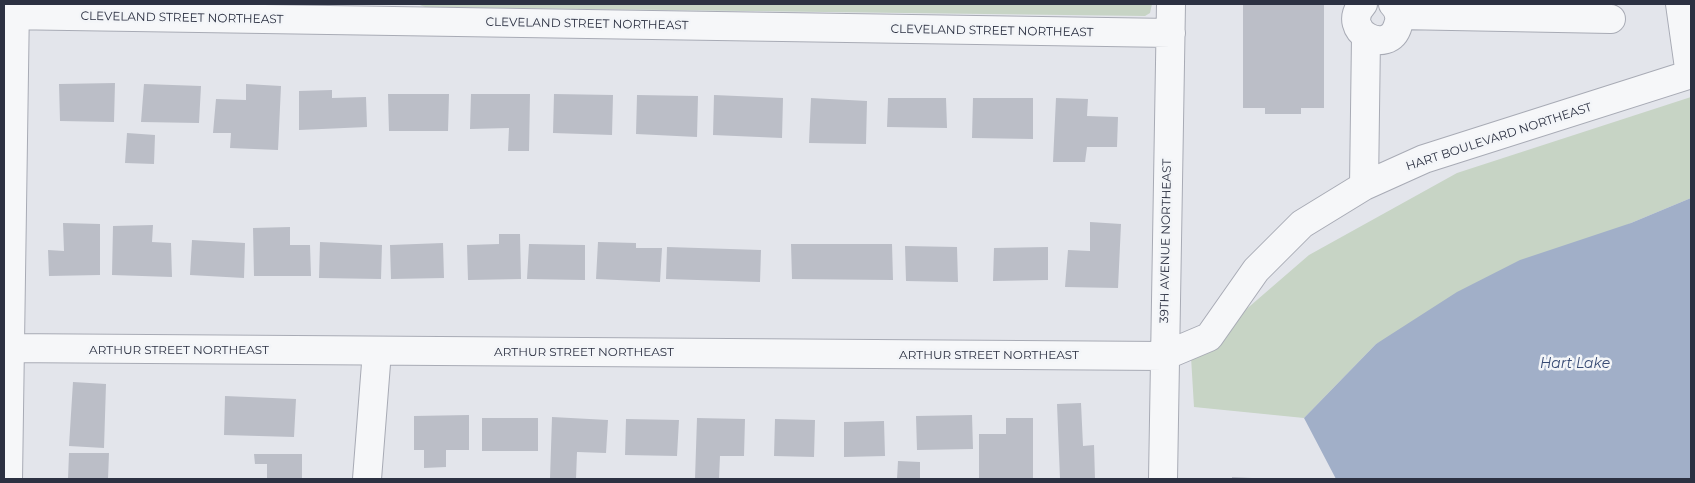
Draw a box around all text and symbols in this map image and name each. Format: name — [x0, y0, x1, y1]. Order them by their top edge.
street label: CLEVELAND STREET NORTHEAST — [80, 9, 284, 27]
street label: CLEVELAND STREET NORTHEAST — [485, 15, 689, 33]
street label: CLEVELAND STREET NORTHEAST — [890, 22, 1094, 40]
street label: HART BOULEVARD NORTHEAST — [1404, 100, 1594, 174]
street label: 39TH AVENUE NORTHEAST — [1157, 159, 1175, 323]
street label: ARTHUR STREET NORTHEAST — [89, 343, 269, 357]
street label: ARTHUR STREET NORTHEAST — [494, 345, 674, 359]
street label: ARTHUR STREET NORTHEAST — [899, 348, 1079, 362]
water label: Hart Lake — [1540, 356, 1610, 372]

